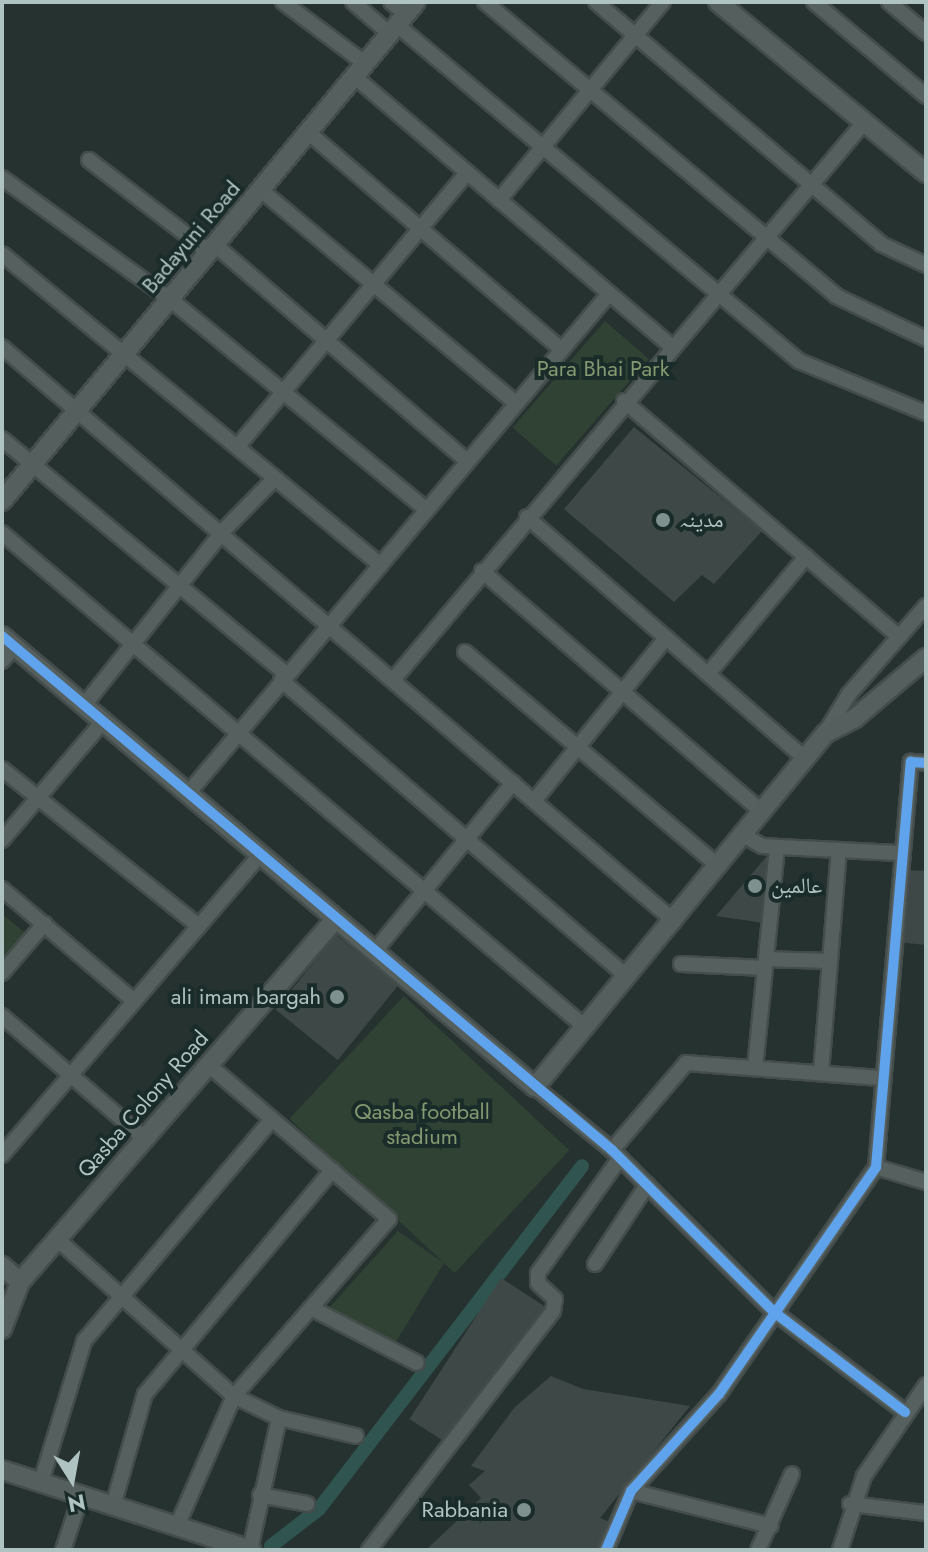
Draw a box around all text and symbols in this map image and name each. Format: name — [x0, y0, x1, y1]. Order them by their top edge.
street label: Badayuni Road — [136, 175, 246, 299]
park label: Para Bhai Park — [537, 356, 669, 382]
place label: مدینہ — [679, 507, 724, 533]
marker: مدینہ — [654, 511, 672, 529]
place label: عالمین — [771, 873, 822, 899]
marker: عالمین — [746, 877, 764, 895]
place label: ali imam bargah — [171, 984, 321, 1010]
marker: ali imam bargah — [328, 988, 346, 1006]
street label: Qasba Colony Road — [72, 1025, 214, 1183]
park label: Qasba football stadium — [354, 1098, 490, 1150]
north arrow — [32, 1440, 112, 1520]
text: N — [65, 1486, 88, 1521]
place label: Rabbania — [422, 1497, 508, 1523]
marker: Rabbania — [515, 1501, 533, 1519]

